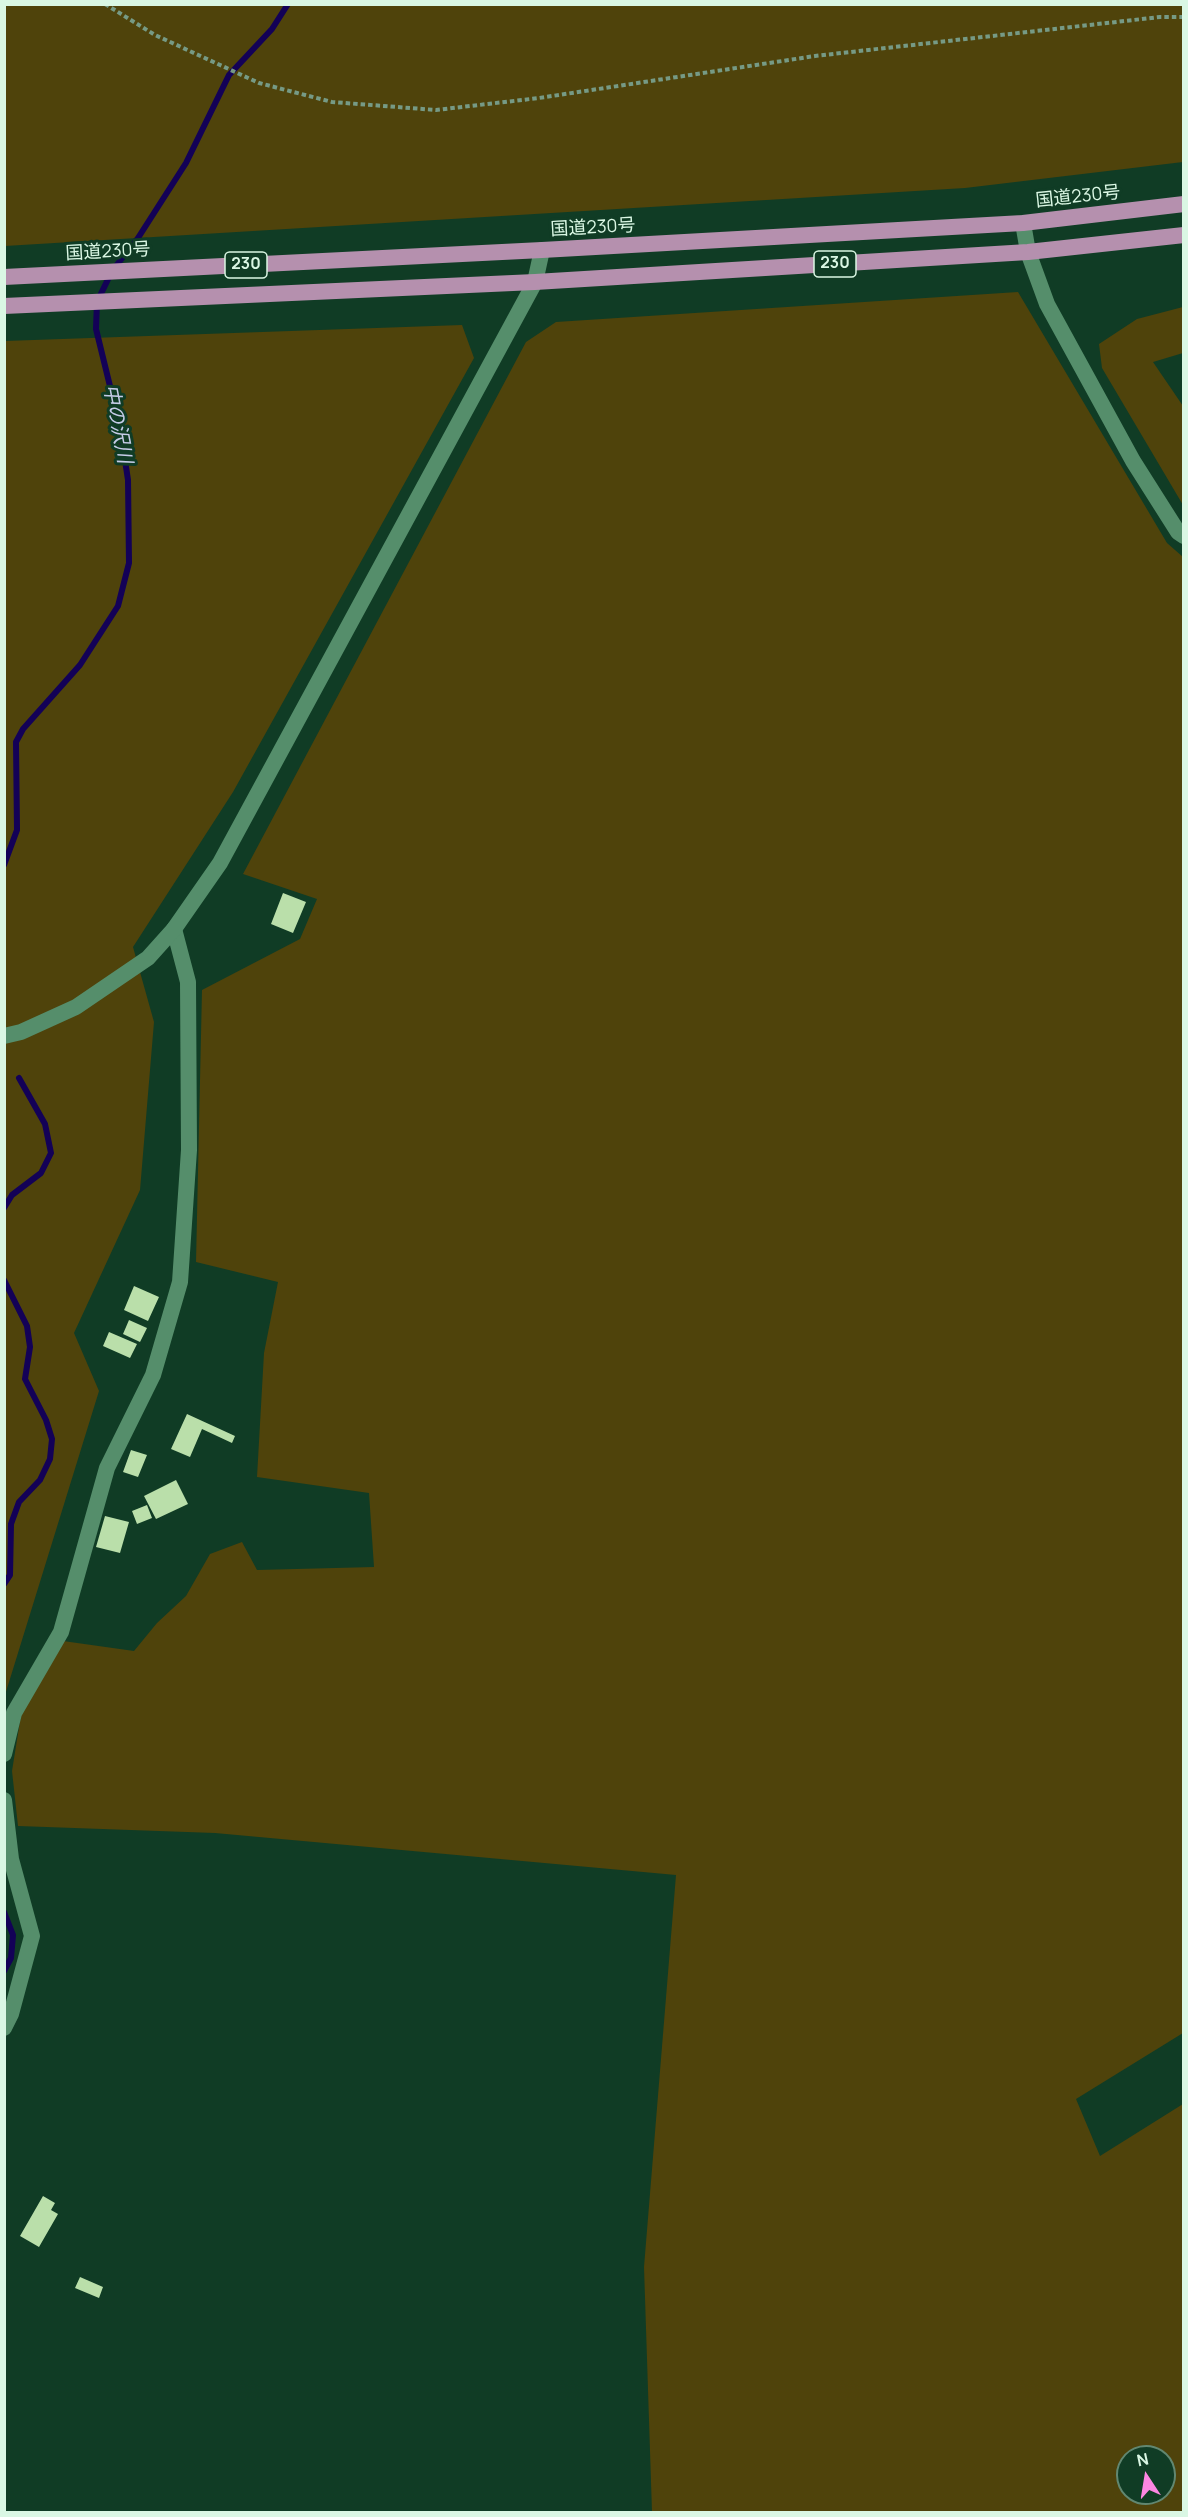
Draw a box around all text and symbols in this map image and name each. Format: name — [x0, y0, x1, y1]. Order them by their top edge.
street label: 国道230号 — [1035, 182, 1121, 212]
street label: 国道230号 — [550, 215, 636, 241]
street label: 国道230号 — [65, 239, 151, 265]
road number: 230 — [814, 251, 856, 277]
road number: 230 — [225, 252, 267, 278]
water label: 中の沢川 — [98, 382, 136, 466]
north arrow — [1116, 2445, 1176, 2505]
text: N — [1135, 2447, 1151, 2471]

